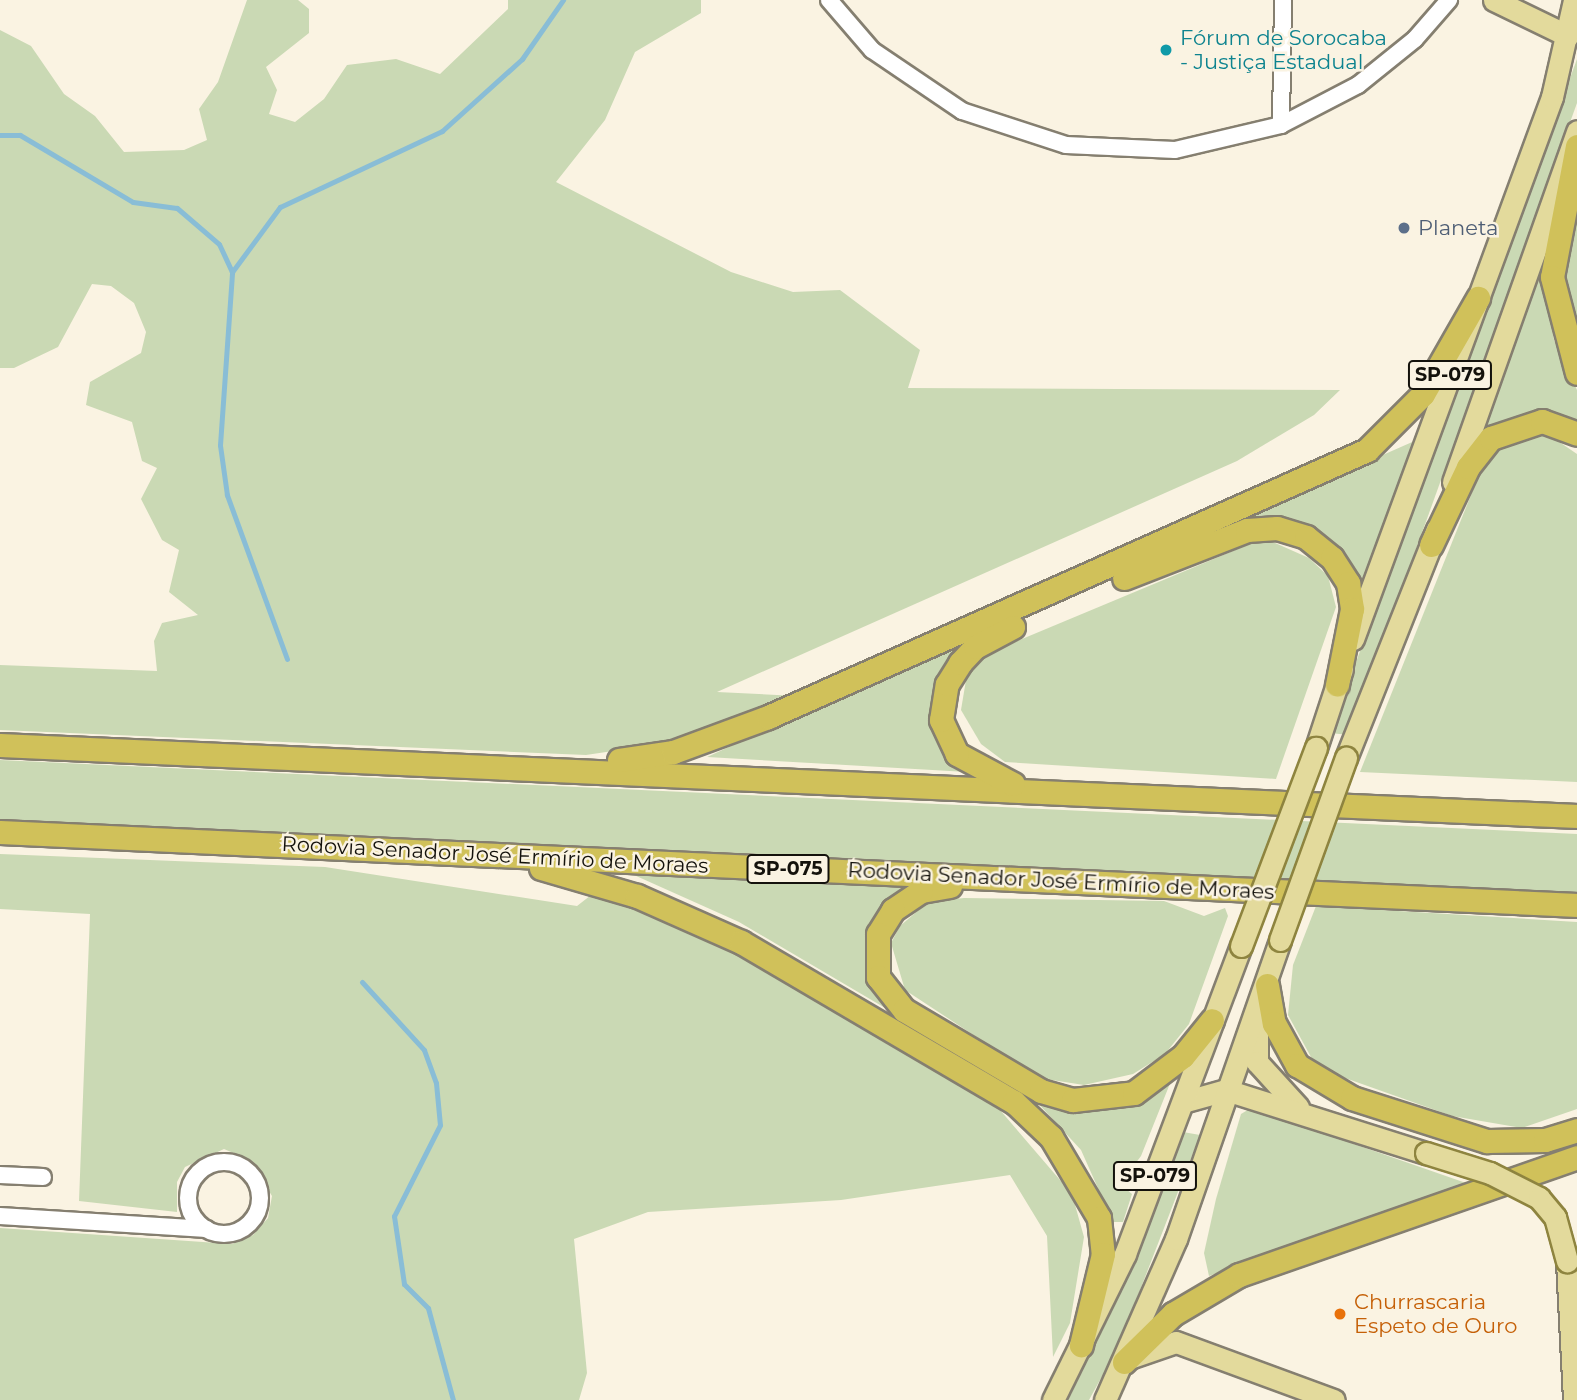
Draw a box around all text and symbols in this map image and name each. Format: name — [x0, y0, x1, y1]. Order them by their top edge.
place label: Fórum de Sorocaba - Justiça Estadual — [1180, 25, 1387, 75]
marker: Fórum de Sorocaba - Justiça Estadual — [1158, 42, 1174, 58]
place label: Planeta — [1418, 215, 1498, 241]
marker: Planeta — [1396, 220, 1412, 236]
road number: SP-079 — [1406, 360, 1494, 390]
street label: Rodovia Senador José Ermírio de Moraes — [281, 831, 709, 879]
road number: SP-075 — [746, 854, 830, 884]
street label: Rodovia Senador José Ermírio de Moraes — [847, 857, 1275, 905]
road number: SP-079 — [1111, 1160, 1199, 1192]
place label: Churrascaria Espeto de Ouro — [1354, 1289, 1517, 1339]
marker: Churrascaria Espeto de Ouro — [1332, 1306, 1348, 1322]

